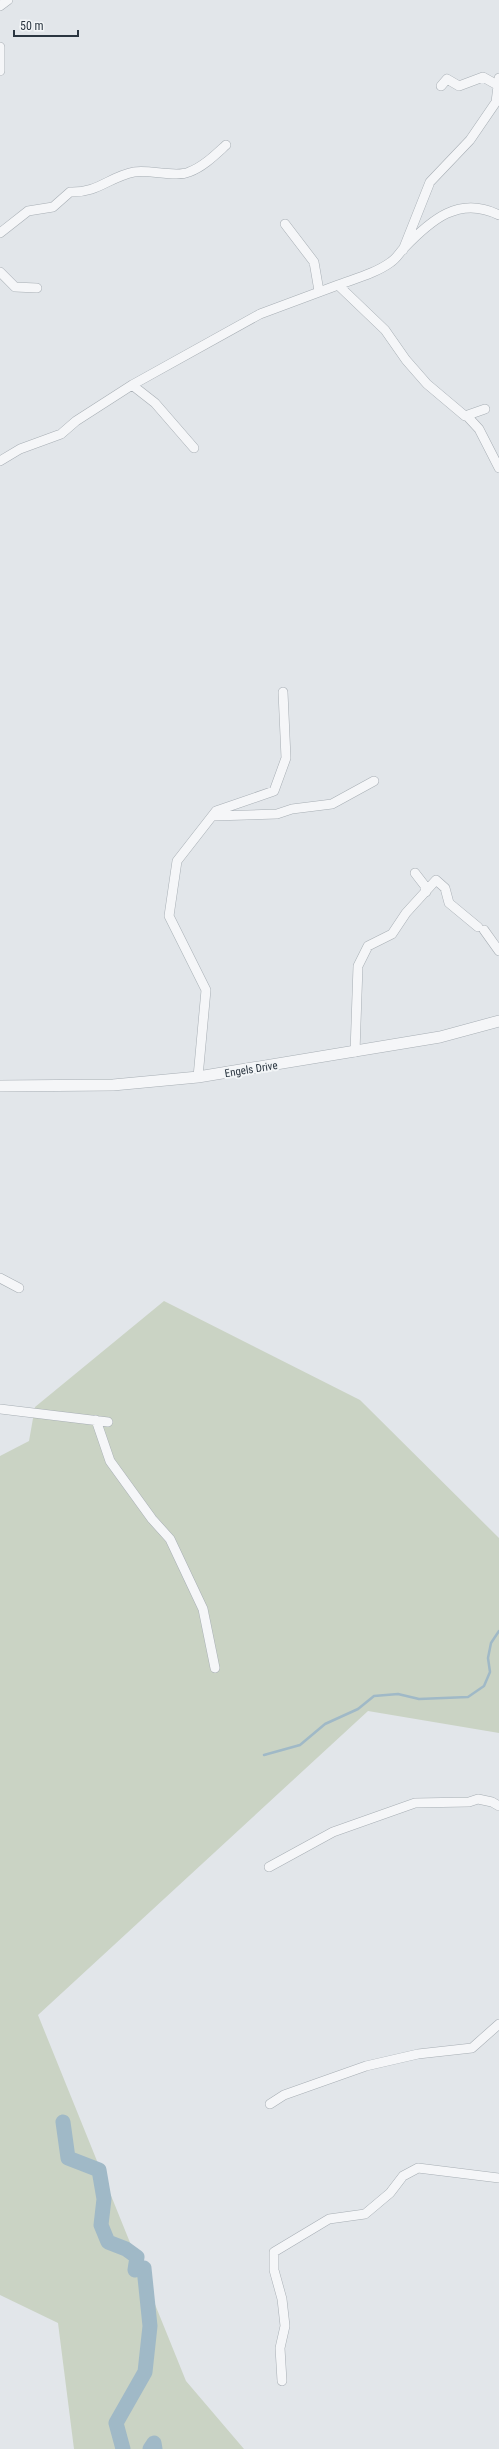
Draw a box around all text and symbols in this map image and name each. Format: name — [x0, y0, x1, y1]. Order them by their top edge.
scale bar — [14, 12, 78, 38]
text: 50 m — [20, 19, 44, 33]
street label: Engels Drive — [224, 1059, 278, 1080]

